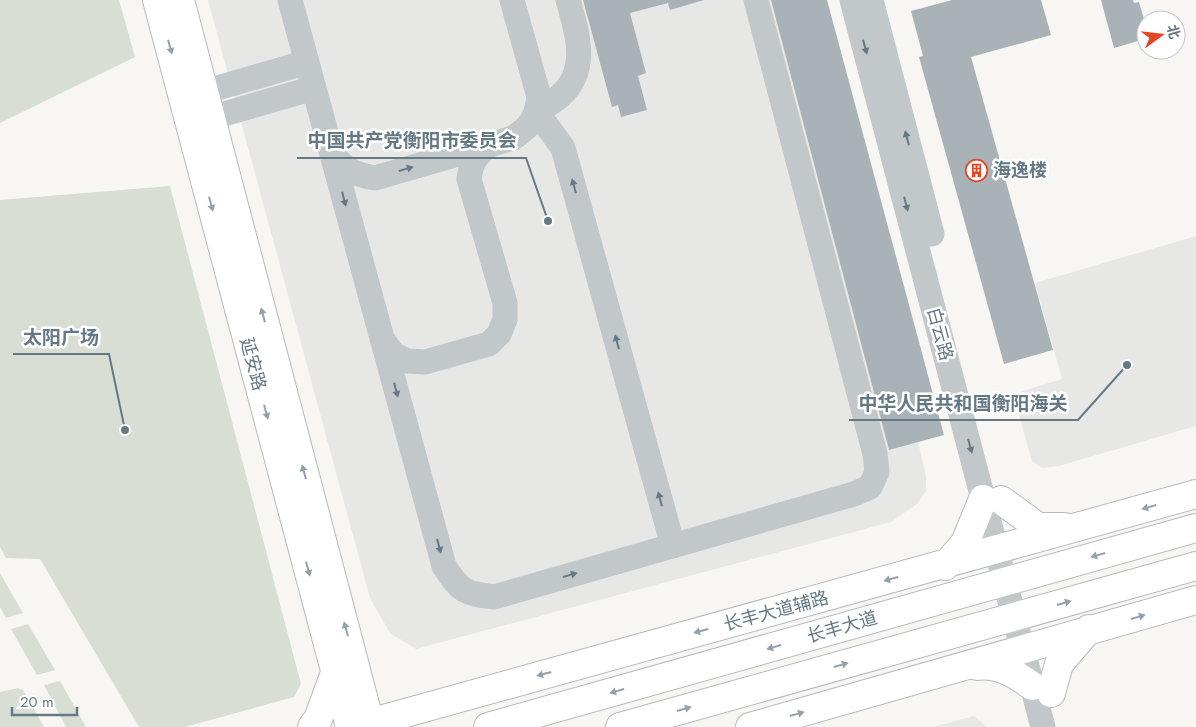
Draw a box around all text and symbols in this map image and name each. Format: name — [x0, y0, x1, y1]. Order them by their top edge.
north arrow — [1136, 10, 1186, 60]
text: 北 — [1162, 22, 1185, 41]
one-way arrow — [166, 40, 174, 55]
one-way arrow — [861, 40, 869, 55]
callout: 中国共产党衡阳市委员会 — [297, 124, 526, 158]
text: 中国共产党衡阳市委员会 — [307, 127, 517, 154]
one-way arrow — [903, 130, 911, 146]
place label: 海逸楼 — [993, 157, 1047, 183]
building icon: 海逸楼 — [965, 158, 989, 182]
one-way arrow — [398, 164, 413, 172]
one-way arrow — [569, 178, 577, 193]
one-way arrow — [340, 191, 348, 207]
one-way arrow — [208, 197, 216, 212]
one-way arrow — [902, 197, 910, 212]
street label: 白云路 — [920, 305, 960, 363]
one-way arrow — [258, 307, 266, 322]
callout: 太阳广场 — [13, 320, 109, 354]
text: 太阳广场 — [23, 324, 99, 351]
street label: 延安路 — [233, 335, 273, 393]
one-way arrow — [613, 335, 621, 350]
one-way arrow — [392, 382, 400, 397]
callout: 中华人民共和国衡阳海关 — [849, 386, 1078, 420]
text: 中华人民共和国衡阳海关 — [858, 390, 1068, 417]
one-way arrow — [262, 405, 270, 420]
one-way arrow — [966, 439, 974, 454]
one-way arrow — [300, 464, 308, 480]
one-way arrow — [656, 491, 664, 506]
one-way arrow — [1141, 504, 1156, 512]
one-way arrow — [435, 539, 443, 554]
one-way arrow — [1091, 552, 1106, 560]
one-way arrow — [304, 562, 312, 577]
one-way arrow — [563, 571, 578, 579]
one-way arrow — [884, 575, 899, 583]
street label: 长丰大道辅路 — [720, 584, 832, 638]
one-way arrow — [1057, 598, 1072, 606]
street label: 长丰大道 — [804, 605, 880, 649]
one-way arrow — [1131, 612, 1146, 620]
one-way arrow — [342, 622, 350, 637]
one-way arrow — [693, 627, 708, 635]
one-way arrow — [766, 643, 781, 651]
one-way arrow — [833, 661, 848, 669]
one-way arrow — [537, 671, 552, 679]
scale bar — [12, 684, 78, 716]
one-way arrow — [610, 687, 625, 695]
text: 20 m — [20, 691, 54, 713]
one-way arrow — [677, 705, 692, 713]
one-way arrow — [789, 709, 804, 717]

